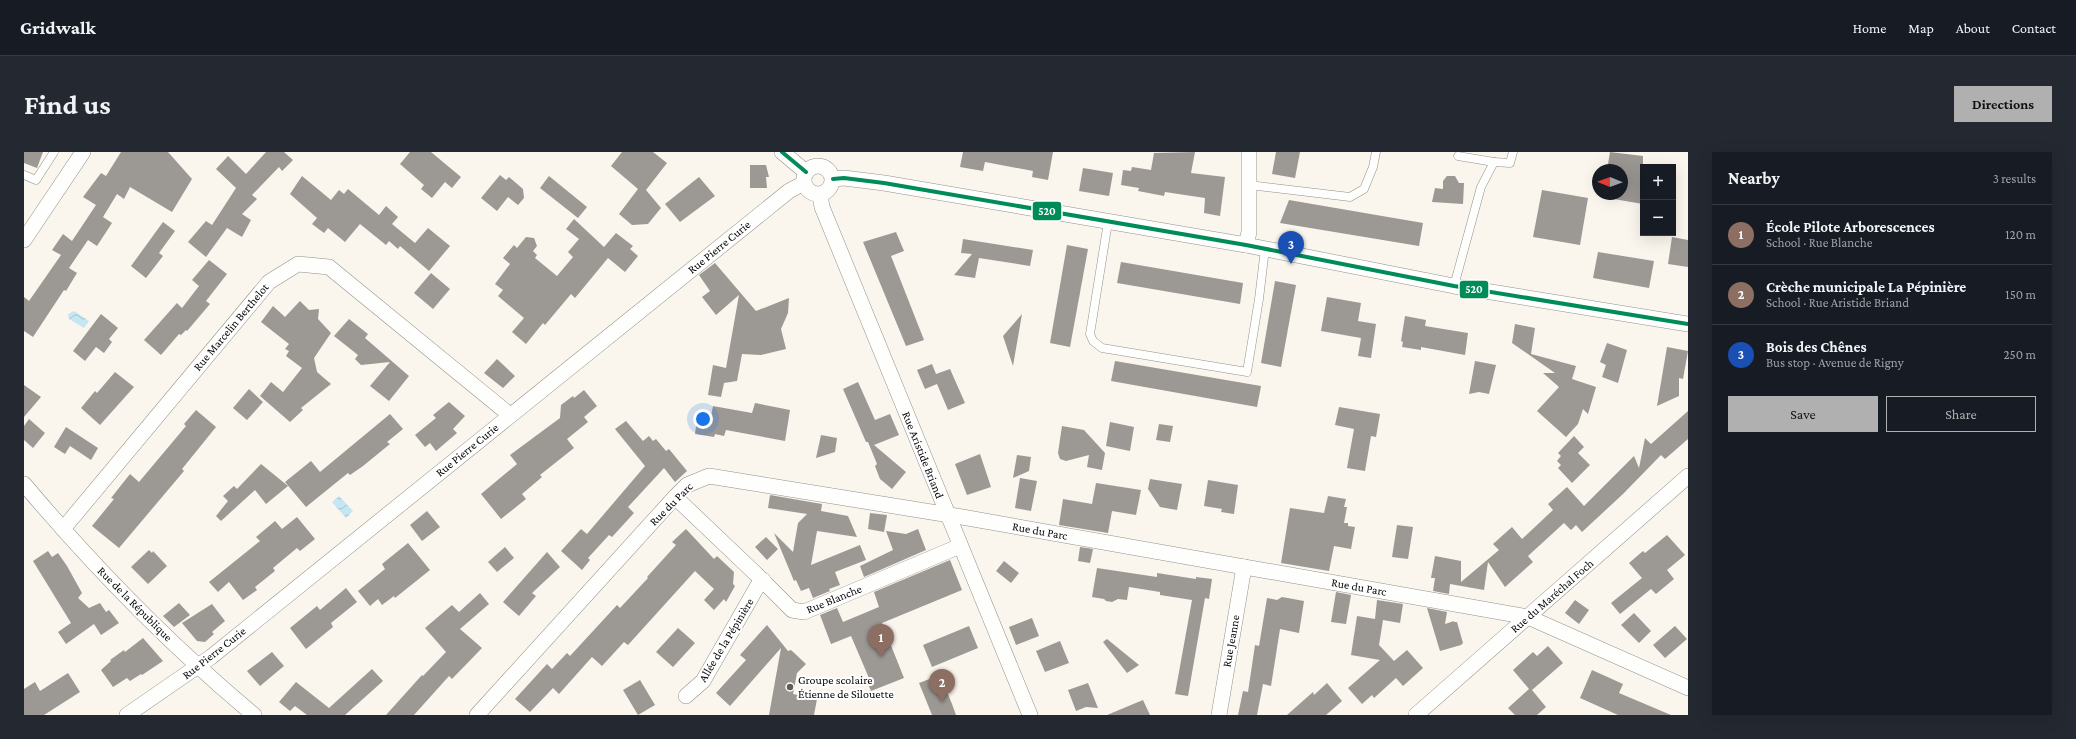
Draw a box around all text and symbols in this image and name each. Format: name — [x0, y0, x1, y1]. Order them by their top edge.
text: Gridwalk — [20, 17, 96, 38]
text: Home — [1853, 20, 1886, 36]
text: Map — [1908, 20, 1934, 36]
text: About — [1956, 20, 1990, 36]
text: Contact — [2012, 20, 2056, 36]
button: Directions — [1954, 86, 2052, 122]
text: Find us — [24, 89, 111, 120]
north arrow — [1592, 164, 1628, 200]
map controls — [1640, 164, 1676, 236]
button: + — [1640, 164, 1676, 200]
text: Nearby — [1728, 169, 1780, 188]
text: 3 results — [1993, 171, 2036, 186]
button: − — [1640, 200, 1676, 236]
line badge: 520 — [1032, 201, 1062, 221]
text: 520 — [1038, 205, 1056, 217]
street label: Rue Pierre Curie — [685, 217, 753, 277]
text: École Pilote Arborescences — [1766, 219, 1935, 235]
text: 1 — [1739, 227, 1743, 242]
text: 120 m — [2005, 227, 2036, 242]
pin: 3 — [1278, 231, 1304, 264]
text: School · Rue Blanche — [1766, 235, 1872, 250]
text: Crèche municipale La Pépinière — [1766, 279, 1966, 295]
street label: Rue Marcelin Berthelot — [190, 280, 272, 374]
line badge: 520 — [1459, 280, 1489, 299]
text: 520 — [1465, 283, 1483, 295]
text: 2 — [1738, 287, 1744, 302]
text: 150 m — [2005, 287, 2036, 302]
text: School · Rue Aristide Briand — [1766, 295, 1909, 310]
text: Bois des Chênes — [1766, 339, 1867, 355]
text: 3 — [1738, 347, 1744, 362]
text: 250 m — [2003, 347, 2036, 362]
text: Bus stop · Avenue de Rigny — [1766, 355, 1904, 370]
button: Save — [1728, 396, 1878, 432]
button: Share — [1886, 396, 2036, 432]
your location — [693, 409, 713, 429]
street label: Rue Aristide Briand — [899, 409, 947, 501]
street label: Rue Pierre Curie — [433, 420, 501, 480]
street label: Rue du Parc — [646, 479, 696, 529]
street label: Rue du Parc — [1011, 519, 1069, 543]
street label: Rue du Maréchal Foch — [1508, 556, 1597, 636]
street label: Rue de la République — [95, 564, 175, 644]
street label: Rue du Parc — [1330, 575, 1388, 599]
street label: Rue Blanche — [804, 582, 864, 616]
street label: Allée de la Pépinière — [695, 596, 757, 684]
street label: Rue Jeanne — [1220, 614, 1242, 668]
street label: Rue Pierre Curie — [179, 624, 249, 682]
pin: 1 — [868, 624, 894, 657]
pin: 2 — [929, 669, 955, 702]
place label: Groupe scolaire Étienne de Silouette — [798, 673, 894, 701]
marker: Groupe scolaire Étienne de Silouette — [785, 682, 795, 692]

